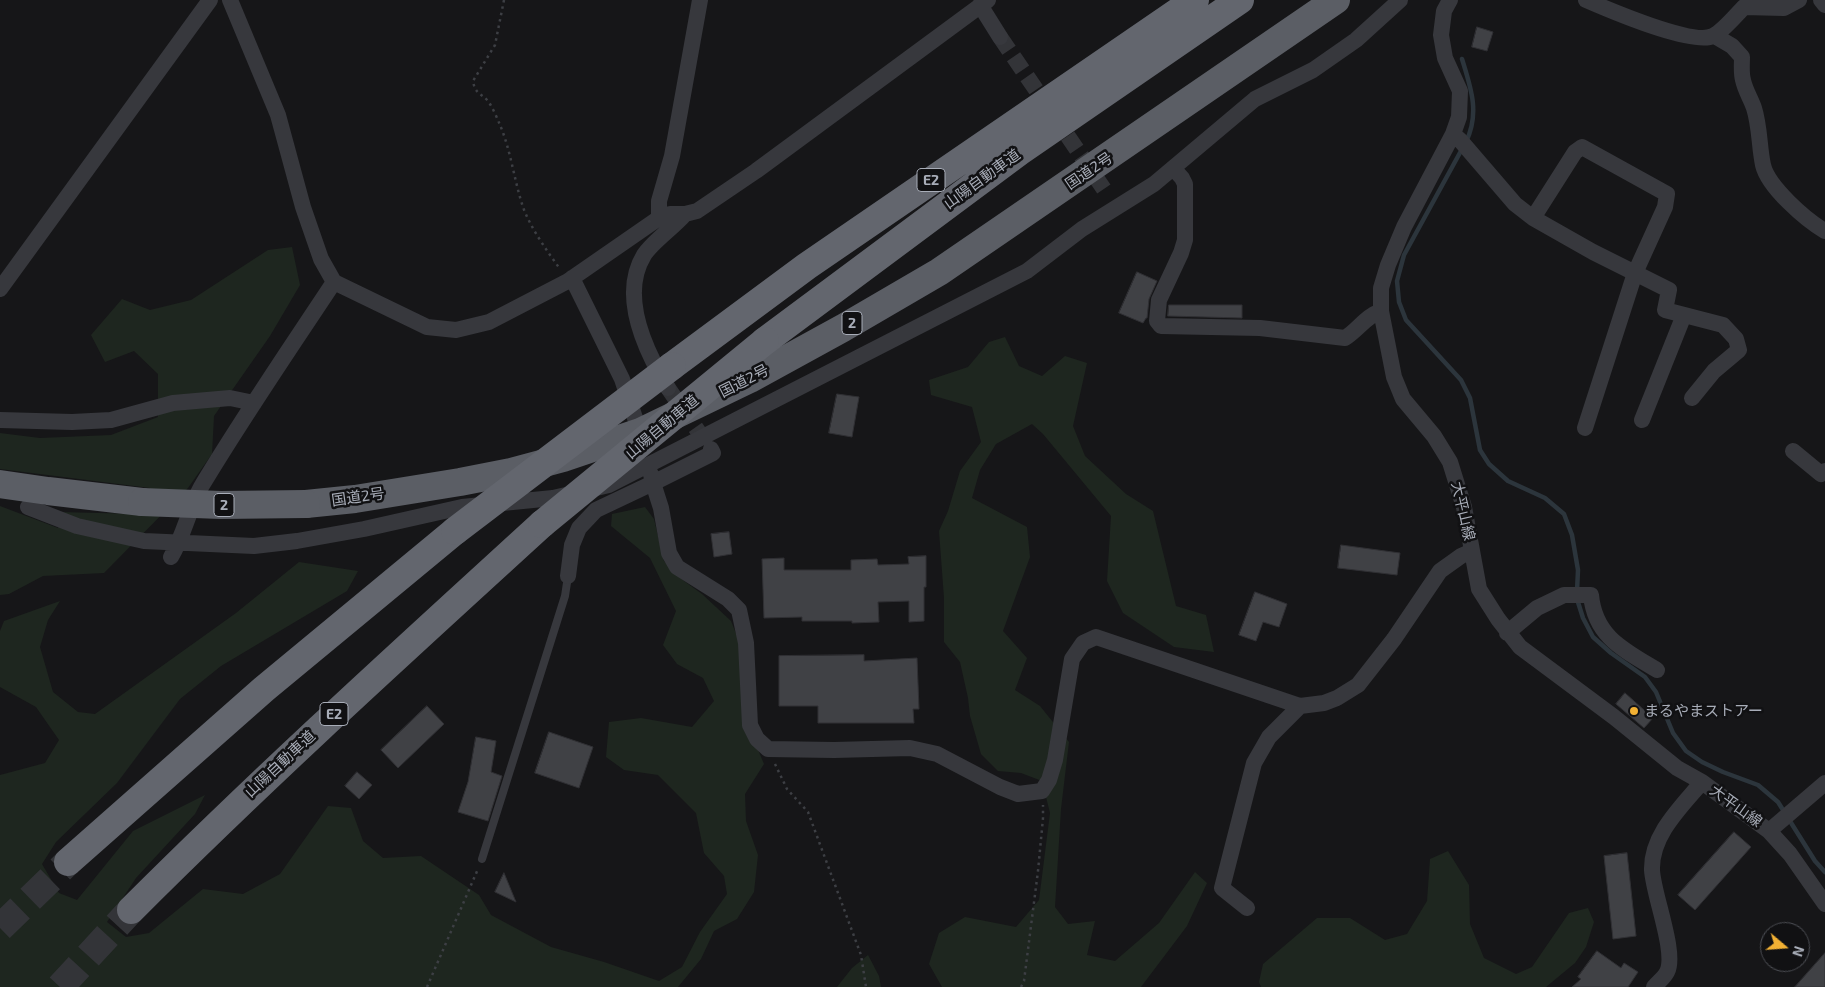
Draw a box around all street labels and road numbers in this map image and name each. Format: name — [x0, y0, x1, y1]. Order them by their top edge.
street label: 山陽自動車道 — [940, 145, 1024, 213]
street label: 国道2号 — [1062, 149, 1116, 193]
road number: E2 — [917, 168, 945, 192]
road number: 2 — [842, 312, 862, 334]
street label: 国道2号 — [716, 361, 772, 401]
street label: 山陽自動車道 — [622, 391, 702, 463]
street label: 大平山線 — [1447, 480, 1479, 542]
street label: 国道2号 — [330, 484, 386, 510]
road number: 2 — [214, 494, 234, 516]
road number: E2 — [320, 702, 348, 726]
street label: 山陽自動車道 — [241, 727, 319, 801]
street label: 大平山線 — [1706, 781, 1766, 831]

